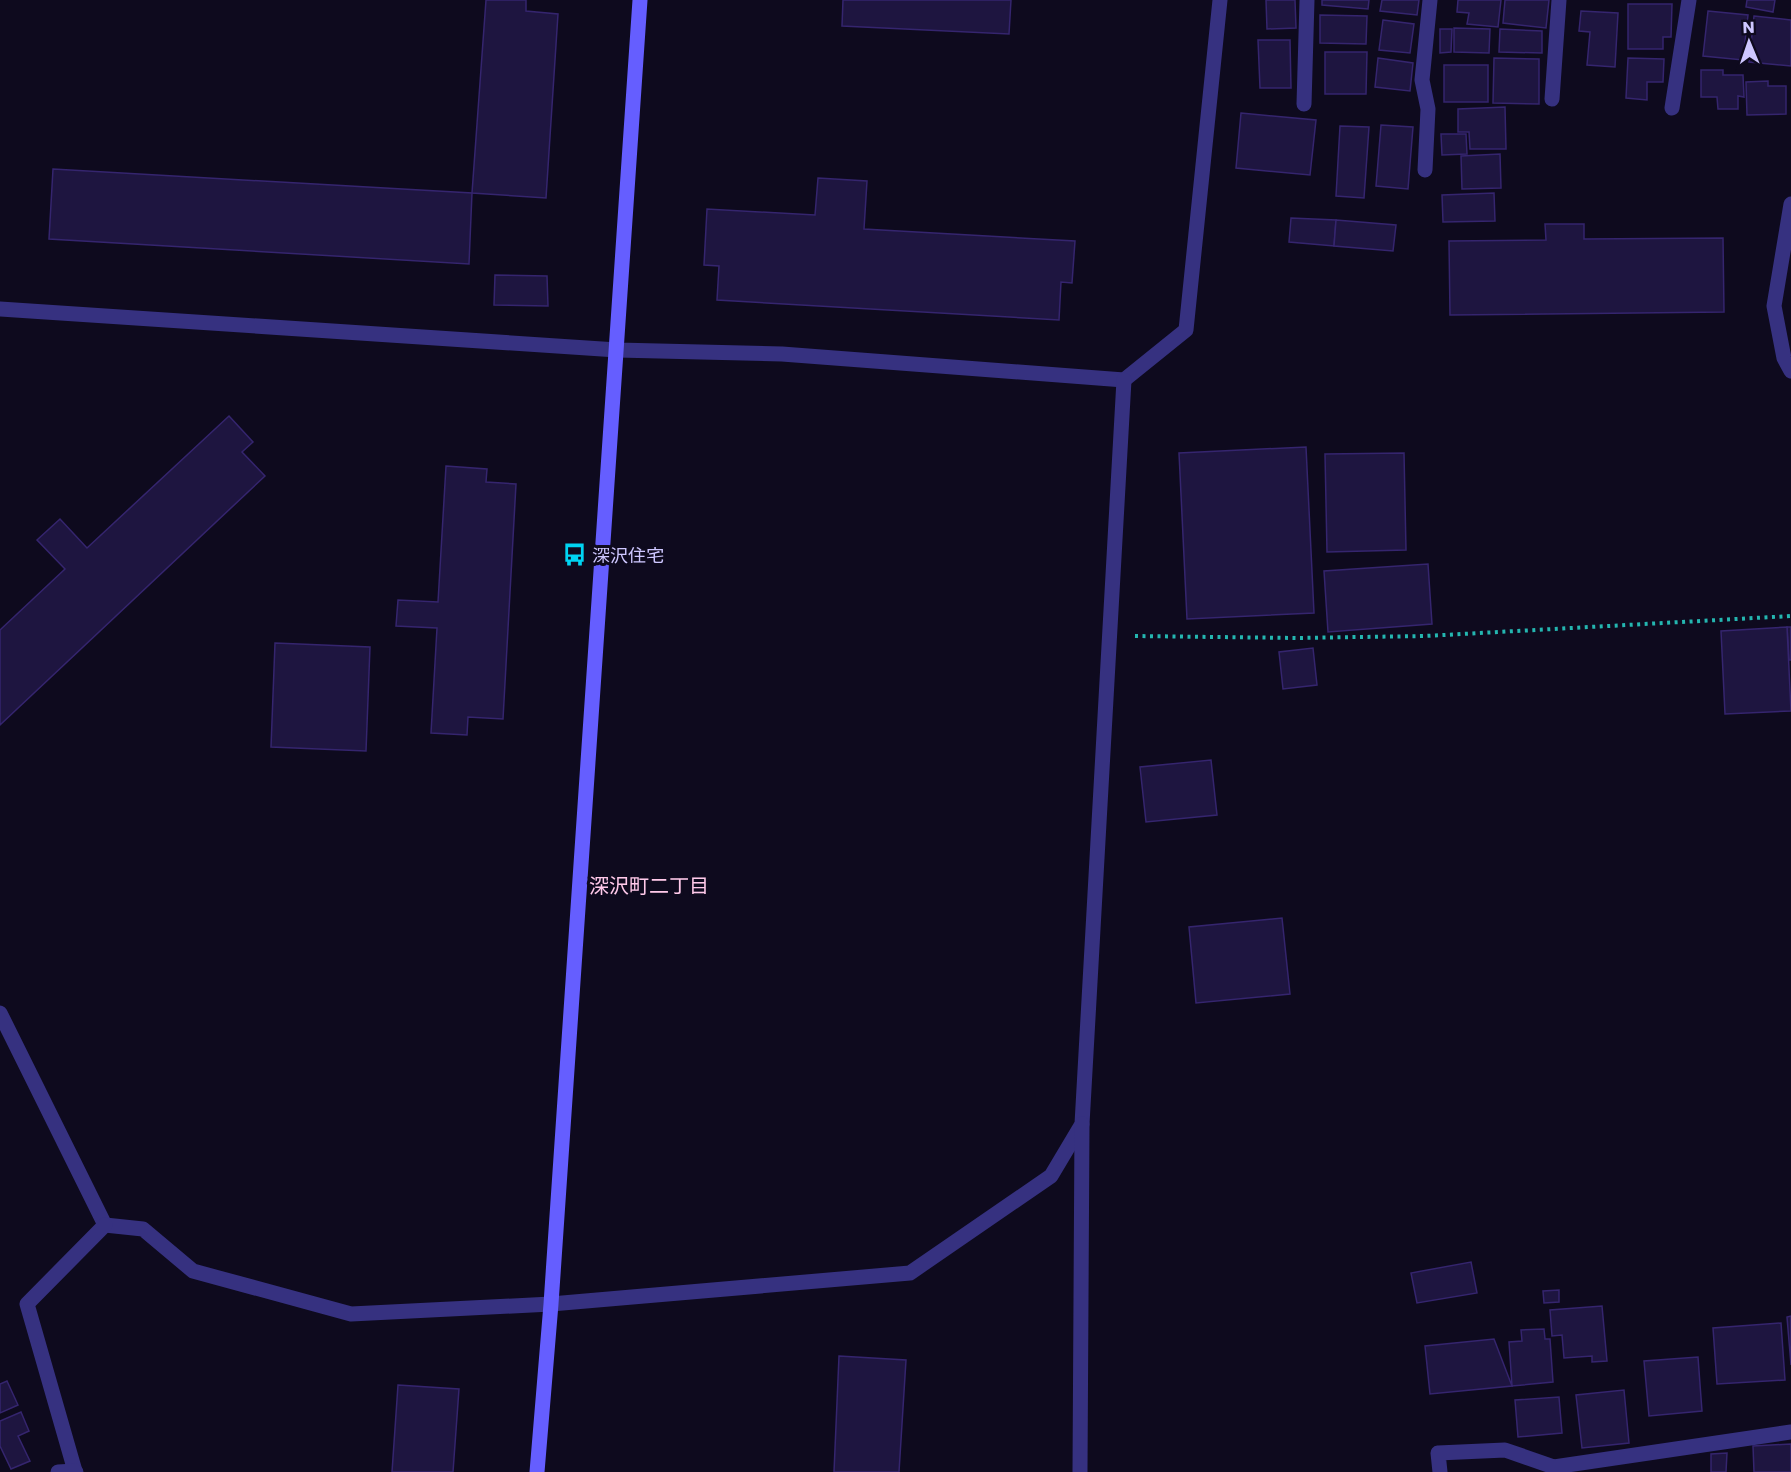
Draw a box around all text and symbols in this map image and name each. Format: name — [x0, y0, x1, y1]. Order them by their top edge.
north arrow — [1719, 12, 1779, 72]
text: N — [1742, 16, 1755, 39]
bus stop icon: 深沢住宅 — [561, 542, 587, 568]
place label: 深沢住宅 — [592, 543, 664, 568]
district label: 深沢町二丁目 — [589, 872, 709, 900]

